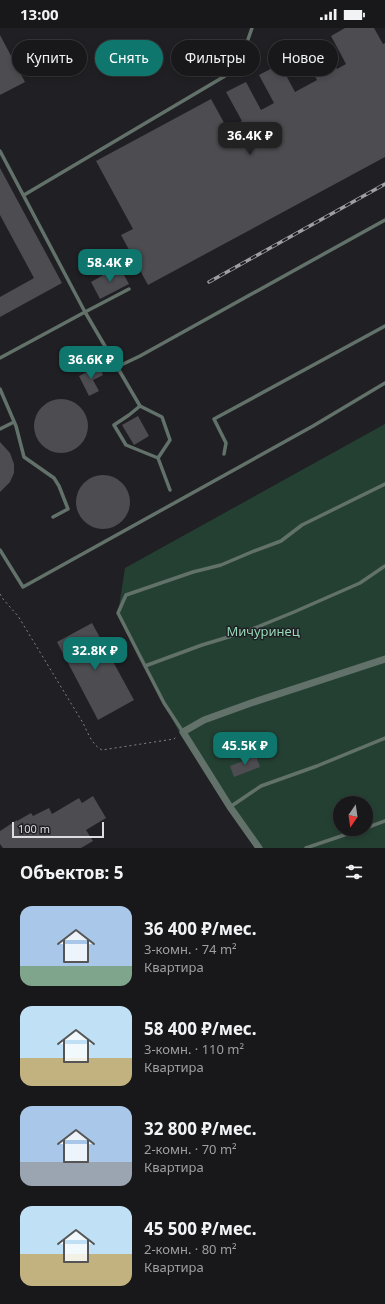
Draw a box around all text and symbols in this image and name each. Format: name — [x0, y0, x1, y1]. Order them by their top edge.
text: 13:00 — [20, 4, 59, 24]
chip: Купить — [12, 40, 87, 76]
chip: Снять — [95, 40, 163, 76]
chip: Фильтры — [171, 40, 260, 76]
chip: Новое — [268, 40, 338, 76]
pin: 36.4K ₽ — [213, 122, 287, 156]
text: 36.4K ₽ — [227, 126, 273, 144]
pin: 58.4K ₽ — [73, 249, 147, 283]
text: 58.4K ₽ — [87, 253, 133, 271]
pin: 36.6K ₽ — [54, 346, 128, 380]
text: 36.6K ₽ — [68, 350, 114, 368]
park label: Мичуринец — [226, 622, 300, 640]
pin: 32.8K ₽ — [58, 637, 132, 671]
text: 32.8K ₽ — [72, 641, 118, 659]
pin: 45.5K ₽ — [208, 732, 282, 766]
text: 45.5K ₽ — [222, 736, 268, 754]
north arrow — [333, 796, 373, 836]
map controls — [333, 796, 373, 836]
scale bar — [12, 820, 104, 839]
text: 100 m — [18, 821, 50, 836]
text: Объектов: 5 — [20, 861, 123, 884]
icon: filters — [343, 861, 365, 883]
text: 36 400 ₽/мес. — [144, 917, 257, 940]
icon: home — [52, 922, 100, 970]
text: 3-комн. · 74 m² — [144, 940, 237, 958]
text: Квартира — [144, 958, 204, 976]
text: 58 400 ₽/мес. — [144, 1017, 257, 1040]
icon: home — [52, 1022, 100, 1070]
text: 3-комн. · 110 m² — [144, 1040, 244, 1058]
text: Квартира — [144, 1058, 204, 1076]
text: 32 800 ₽/мес. — [144, 1117, 257, 1140]
icon: home — [52, 1122, 100, 1170]
text: 2-комн. · 70 m² — [144, 1140, 237, 1158]
text: Квартира — [144, 1158, 204, 1176]
text: 45 500 ₽/мес. — [144, 1217, 257, 1240]
icon: home — [52, 1222, 100, 1270]
text: 2-комн. · 80 m² — [144, 1240, 237, 1258]
text: Квартира — [144, 1258, 204, 1276]

